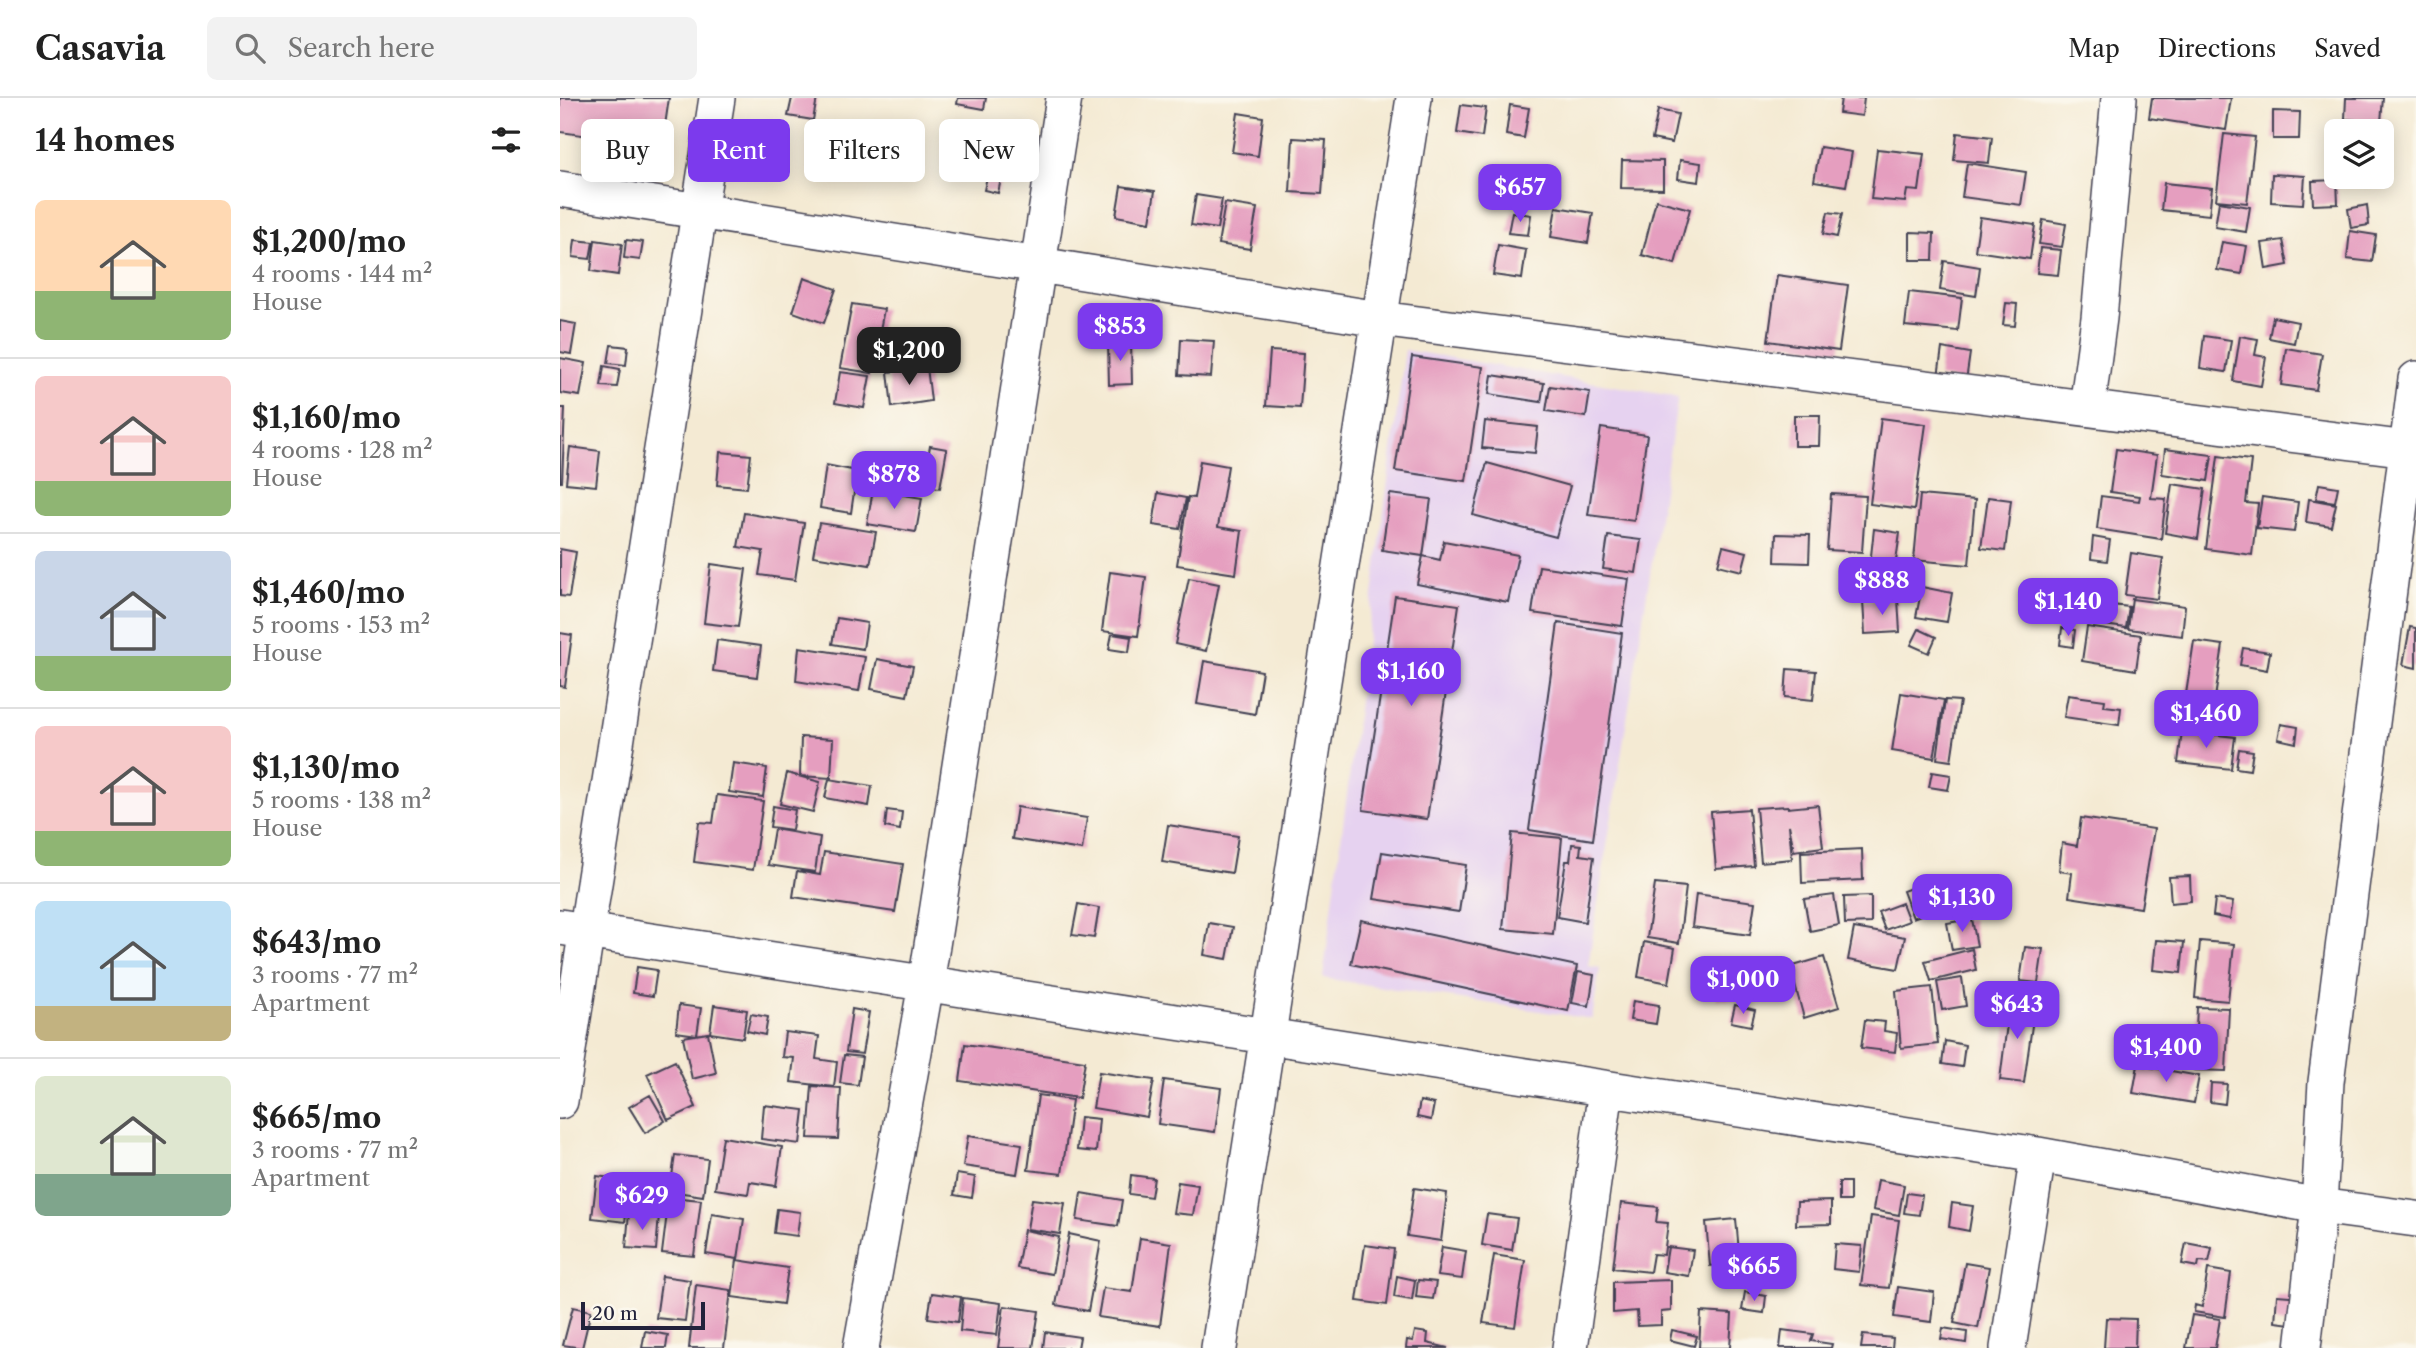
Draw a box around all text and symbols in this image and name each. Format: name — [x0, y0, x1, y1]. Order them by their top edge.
search box — [207, 17, 697, 80]
text: Casavia — [35, 28, 165, 69]
icon: search — [231, 29, 269, 67]
text: Search here — [287, 32, 435, 64]
text: Map — [2068, 34, 2120, 63]
text: Directions — [2158, 34, 2276, 63]
text: Saved — [2314, 34, 2381, 63]
chip: Buy — [581, 119, 674, 182]
chip: Rent — [688, 119, 790, 182]
chip: Filters — [804, 119, 925, 182]
chip: New — [939, 119, 1039, 182]
map controls — [2324, 119, 2394, 189]
button: layers — [2324, 119, 2394, 189]
icon: filters — [487, 121, 525, 159]
text: 14 homes — [35, 122, 175, 159]
pin: $657 — [1479, 164, 1561, 224]
text: $657 — [1494, 173, 1546, 201]
text: $1,200/mo — [252, 223, 406, 260]
icon: home — [91, 228, 175, 312]
text: 4 rooms · 144 m² — [252, 260, 432, 288]
text: House — [252, 288, 322, 316]
pin: $853 — [1079, 303, 1161, 363]
text: $853 — [1094, 312, 1146, 340]
pin: $1,200 — [852, 328, 966, 387]
text: $1,200 — [873, 336, 945, 364]
text: $1,160/mo — [252, 399, 401, 436]
icon: home — [91, 404, 175, 488]
text: 4 rooms · 128 m² — [252, 436, 433, 464]
pin: $878 — [853, 452, 935, 511]
text: $878 — [867, 460, 921, 488]
text: House — [252, 464, 322, 492]
pin: $888 — [1841, 558, 1923, 617]
text: $888 — [1854, 566, 1910, 594]
text: $1,460/mo — [252, 574, 405, 611]
pin: $1,140 — [2011, 578, 2125, 638]
icon: home — [91, 579, 175, 663]
text: $1,140 — [2034, 587, 2102, 615]
text: 5 rooms · 153 m² — [252, 611, 430, 639]
text: House — [252, 639, 322, 667]
pin: $1,160 — [1354, 648, 1468, 708]
text: $1,160 — [1377, 657, 1445, 685]
pin: $1,460 — [2149, 690, 2263, 750]
text: $1,460 — [2170, 699, 2242, 727]
text: $1,130/mo — [252, 749, 400, 786]
icon: home — [91, 754, 175, 838]
text: 5 rooms · 138 m² — [252, 786, 431, 814]
text: House — [252, 814, 322, 842]
pin: $1,130 — [1905, 874, 2019, 934]
text: $1,130 — [1928, 883, 1996, 911]
text: $643/mo — [252, 924, 381, 961]
icon: home — [91, 929, 175, 1013]
pin: $1,000 — [1686, 956, 1800, 1016]
text: 3 rooms · 77 m² — [252, 961, 418, 989]
text: $1,000 — [1706, 965, 1780, 993]
pin: $643 — [1976, 982, 2058, 1041]
text: Apartment — [252, 989, 370, 1017]
text: $643 — [1990, 990, 2044, 1018]
pin: $1,400 — [2109, 1024, 2223, 1084]
text: $1,400 — [2130, 1033, 2202, 1061]
text: $665/mo — [252, 1099, 381, 1136]
icon: home — [91, 1104, 175, 1188]
text: 3 rooms · 77 m² — [252, 1136, 418, 1164]
text: Apartment — [252, 1164, 370, 1192]
pin: $629 — [601, 1172, 683, 1232]
text: $629 — [615, 1181, 669, 1209]
pin: $665 — [1713, 1244, 1795, 1303]
text: $665 — [1727, 1252, 1781, 1280]
scale bar — [581, 1299, 705, 1331]
text: 20 m — [592, 1302, 638, 1325]

